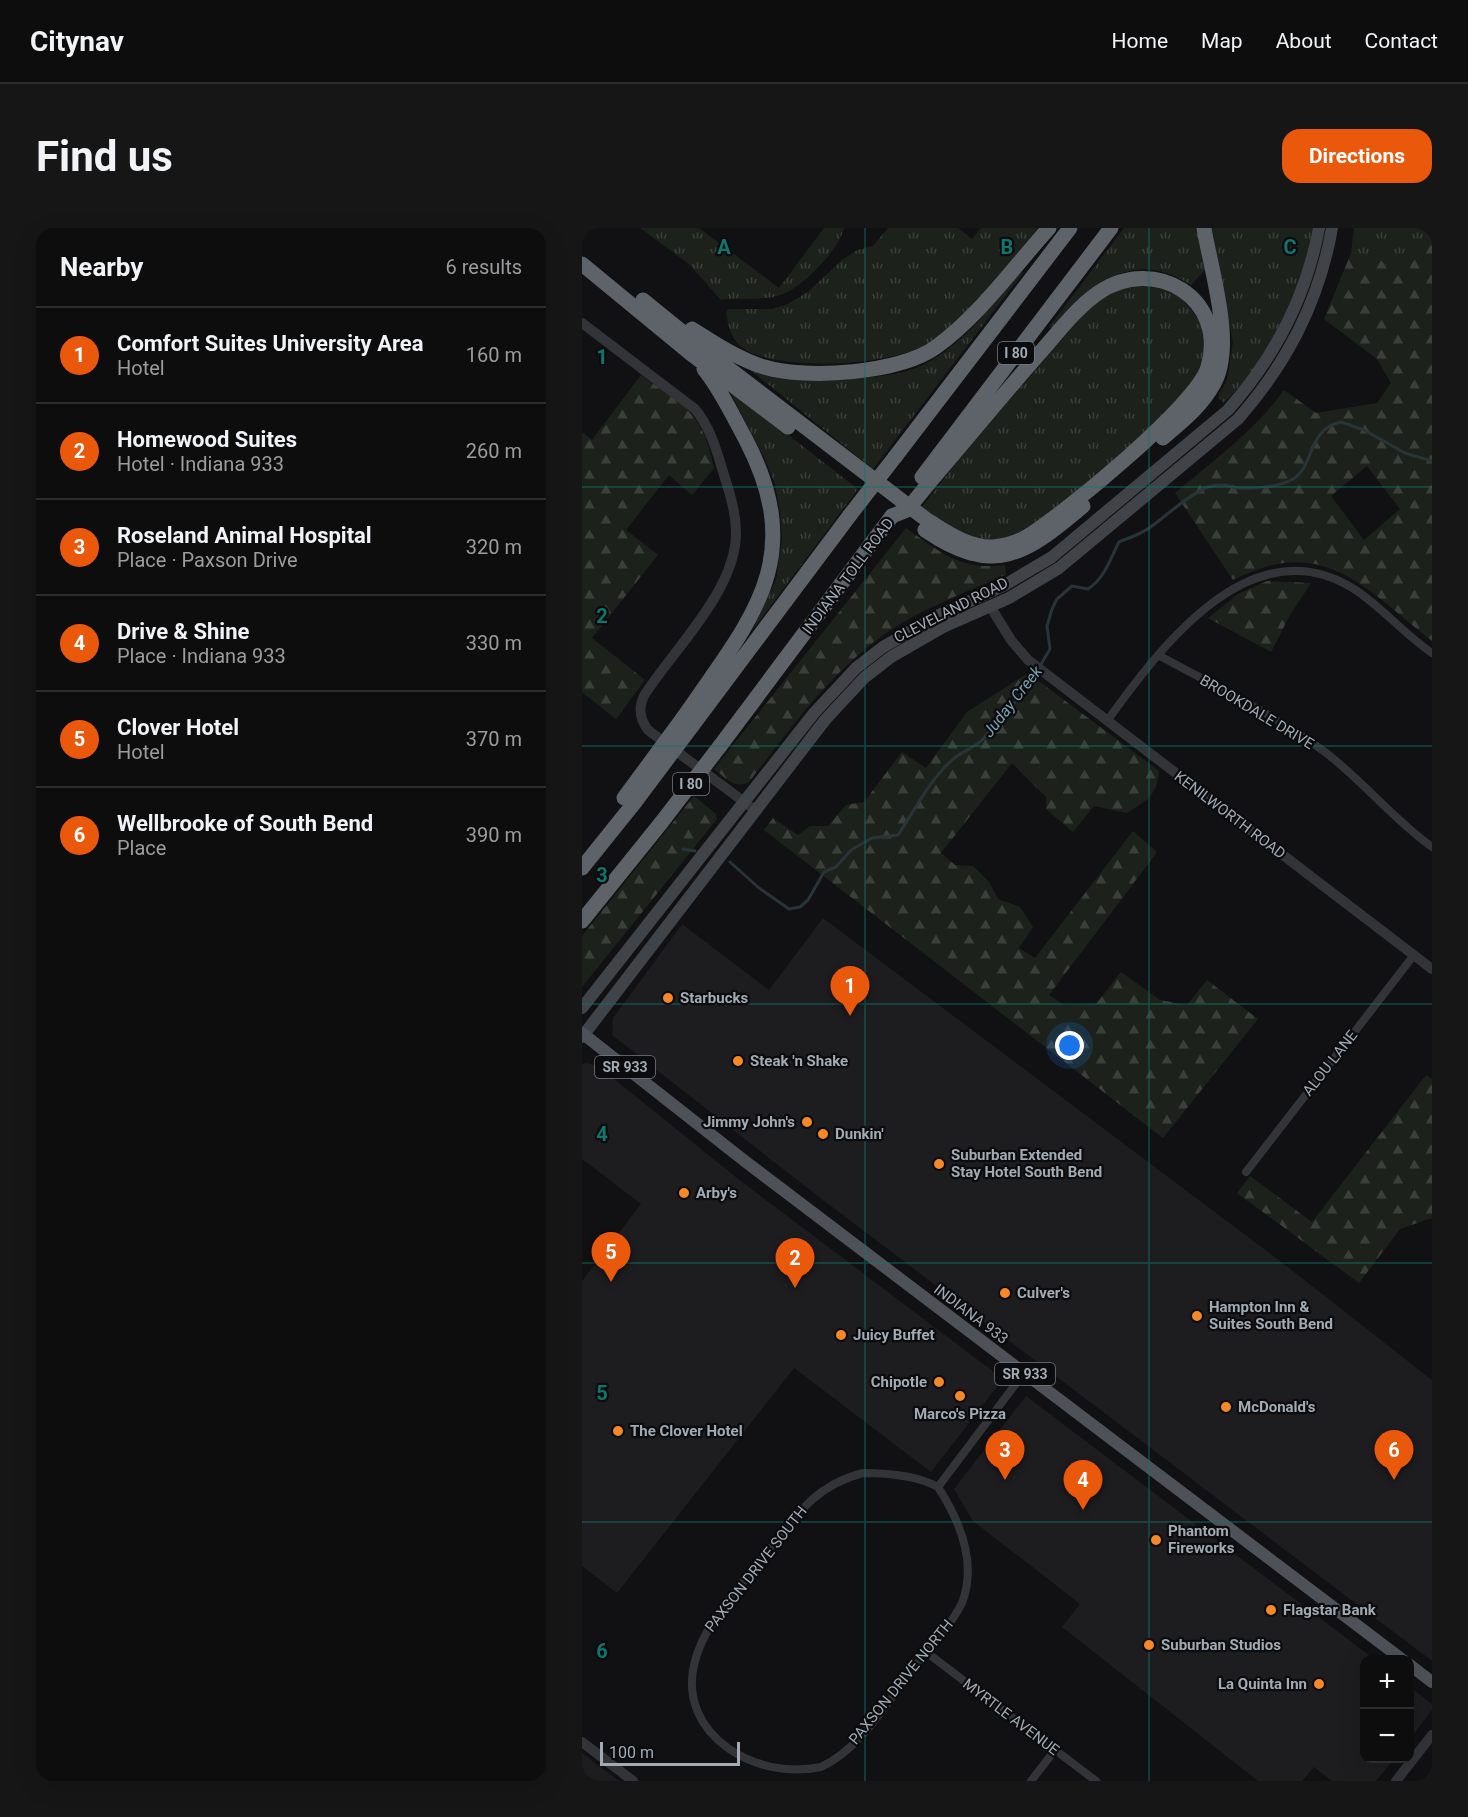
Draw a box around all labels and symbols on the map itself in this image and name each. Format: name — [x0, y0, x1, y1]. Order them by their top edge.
text: A — [717, 235, 731, 259]
text: B — [1001, 235, 1013, 259]
text: C — [1283, 235, 1297, 259]
road number: I 80 — [998, 342, 1034, 364]
text: 1 — [596, 345, 608, 369]
street label: INDIANA TOLL ROAD — [798, 514, 898, 638]
street label: CLEVELAND ROAD — [891, 573, 1011, 647]
text: 2 — [596, 604, 608, 628]
water label: Juday Creek — [979, 661, 1047, 741]
street label: BROOKDALE DRIVE — [1197, 671, 1318, 753]
street label: KENILWORTH ROAD — [1171, 767, 1289, 863]
road number: I 80 — [673, 773, 709, 795]
text: 3 — [596, 863, 608, 887]
pin: 1 — [830, 966, 870, 1016]
place label: Starbucks — [680, 989, 748, 1007]
marker: Starbucks — [661, 991, 675, 1005]
street label: ALOU LANE — [1299, 1026, 1362, 1099]
your location — [1055, 1031, 1084, 1060]
place label: Steak 'n Shake — [750, 1052, 848, 1070]
marker: Steak 'n Shake — [731, 1054, 745, 1068]
road number: SR 933 — [595, 1056, 655, 1078]
place label: Jimmy John's — [703, 1113, 795, 1131]
marker: Jimmy John's — [800, 1115, 814, 1129]
text: 4 — [596, 1122, 608, 1146]
place label: Dunkin' — [835, 1125, 884, 1143]
marker: Dunkin' — [816, 1127, 830, 1141]
place label: Suburban Extended Stay Hotel South Bend — [951, 1146, 1102, 1181]
marker: Suburban Extended Stay Hotel South Bend — [932, 1157, 946, 1171]
place label: Arby's — [696, 1184, 737, 1202]
marker: Arby's — [677, 1186, 691, 1200]
pin: 5 — [591, 1232, 630, 1282]
pin: 2 — [776, 1238, 814, 1288]
street label: INDIANA 933 — [930, 1280, 1012, 1348]
place label: Culver's — [1017, 1284, 1070, 1302]
marker: Culver's — [998, 1286, 1012, 1300]
place label: Hampton Inn & Suites South Bend — [1209, 1298, 1333, 1333]
marker: Hampton Inn & Suites South Bend — [1190, 1309, 1204, 1323]
place label: Juicy Buffet — [853, 1326, 935, 1344]
marker: Juicy Buffet — [834, 1328, 848, 1342]
road number: SR 933 — [995, 1363, 1055, 1385]
place label: Chipotle — [871, 1373, 927, 1391]
marker: Chipotle — [932, 1375, 946, 1389]
text: 5 — [596, 1381, 608, 1405]
marker: Marco's Pizza — [953, 1389, 967, 1403]
place label: McDonald's — [1238, 1398, 1316, 1416]
marker: McDonald's — [1219, 1400, 1233, 1414]
place label: Marco's Pizza — [914, 1405, 1006, 1423]
place label: The Clover Hotel — [630, 1422, 743, 1440]
marker: The Clover Hotel — [611, 1424, 625, 1438]
pin: 3 — [986, 1430, 1024, 1480]
pin: 6 — [1374, 1430, 1414, 1480]
pin: 4 — [1064, 1460, 1102, 1510]
street label: PAXSON DRIVE SOUTH — [701, 1502, 811, 1636]
place label: Phantom Fireworks — [1168, 1522, 1235, 1557]
marker: Phantom Fireworks — [1149, 1533, 1163, 1547]
place label: Flagstar Bank — [1283, 1601, 1377, 1619]
marker: Flagstar Bank — [1264, 1603, 1278, 1617]
street label: PAXSON DRIVE NORTH — [845, 1616, 957, 1748]
place label: Suburban Studios — [1161, 1636, 1281, 1654]
marker: Suburban Studios — [1142, 1638, 1156, 1652]
text: 6 — [596, 1639, 608, 1663]
street label: MYRTLE AVENUE — [959, 1675, 1063, 1759]
place label: La Quinta Inn — [1218, 1675, 1307, 1693]
marker: La Quinta Inn — [1312, 1677, 1326, 1691]
scale bar — [600, 1739, 740, 1766]

